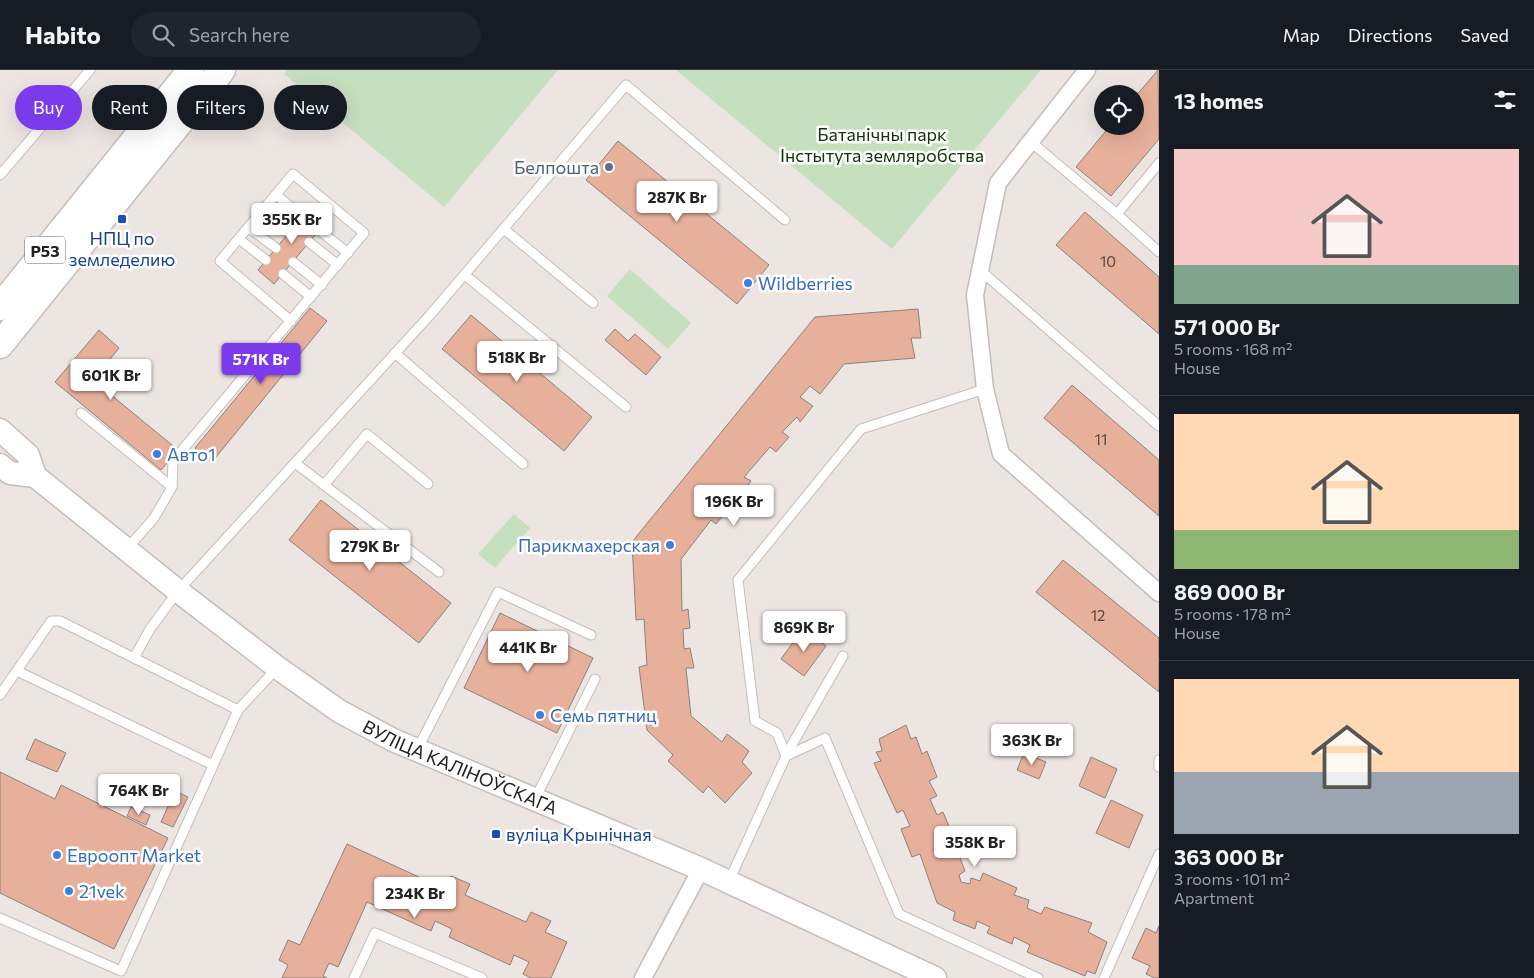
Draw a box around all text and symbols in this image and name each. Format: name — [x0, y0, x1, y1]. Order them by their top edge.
search box — [131, 12, 481, 57]
text: Habito — [25, 20, 101, 49]
icon: search — [149, 21, 177, 49]
text: Search here — [189, 23, 289, 46]
text: Map — [1283, 24, 1320, 46]
text: Directions — [1348, 24, 1432, 46]
text: Saved — [1460, 24, 1509, 46]
chip: Buy — [15, 85, 82, 130]
chip: Rent — [92, 85, 167, 130]
chip: Filters — [177, 85, 264, 130]
chip: New — [274, 85, 347, 130]
map controls — [1094, 85, 1144, 135]
button: locate — [1094, 85, 1144, 135]
icon: filters — [1491, 86, 1519, 114]
text: 13 homes — [1174, 88, 1264, 113]
park label: Батанічны парк Інстытута земляробства — [780, 123, 984, 166]
place label: Белпошта — [514, 156, 599, 178]
marker: Белпошта — [603, 161, 615, 173]
pin: 287K Br — [631, 180, 723, 223]
icon: home — [1302, 181, 1392, 271]
text: 287K Br — [648, 187, 706, 206]
pin: 355K Br — [246, 202, 338, 245]
text: 355K Br — [262, 209, 322, 228]
marker: НПЦ по земледелию — [116, 213, 128, 225]
place label: НПЦ по земледелию — [69, 227, 175, 270]
road number: Р53 — [25, 236, 65, 264]
house number: 10 — [1100, 252, 1116, 270]
place label: Wildberries — [758, 272, 853, 294]
marker: Wildberries — [742, 277, 754, 289]
text: 571 000 Br — [1174, 314, 1280, 339]
text: 5 rooms · 168 m² — [1174, 339, 1292, 358]
pin: 518K Br — [471, 340, 563, 383]
pin: 571K Br — [215, 342, 307, 385]
text: 518K Br — [488, 347, 546, 366]
text: 571K Br — [233, 349, 289, 368]
pin: 601K Br — [65, 358, 157, 401]
text: House — [1174, 358, 1220, 377]
text: 601K Br — [81, 365, 141, 384]
house number: 11 — [1095, 430, 1107, 448]
place label: Авто1 — [167, 443, 216, 465]
icon: home — [1302, 447, 1392, 537]
marker: Авто1 — [151, 448, 163, 460]
pin: 196K Br — [688, 484, 780, 527]
text: 196K Br — [705, 491, 763, 510]
pin: 279K Br — [324, 530, 416, 572]
place label: Парикмахерская — [518, 534, 660, 556]
text: 279K Br — [341, 536, 400, 555]
marker: Парикмахерская — [664, 539, 676, 551]
text: 869 000 Br — [1174, 579, 1285, 604]
text: 5 rooms · 178 m² — [1174, 604, 1291, 623]
house number: 12 — [1091, 606, 1105, 624]
pin: 869K Br — [758, 610, 850, 653]
text: 869K Br — [774, 617, 834, 636]
text: House — [1174, 623, 1220, 642]
pin: 441K Br — [482, 630, 574, 673]
text: 441K Br — [499, 637, 557, 656]
place label: Семь пятниц — [550, 704, 657, 726]
marker: Семь пятниц — [534, 709, 546, 721]
icon: home — [1302, 712, 1392, 802]
street label: ВУЛІЦА КАЛІНОЎСКАГА — [359, 715, 561, 819]
pin: 363K Br — [986, 724, 1078, 766]
text: 363K Br — [1002, 730, 1062, 749]
pin: 764K Br — [93, 774, 185, 816]
text: 764K Br — [109, 780, 169, 799]
place label: вуліца Крынічная — [506, 823, 652, 845]
pin: 358K Br — [929, 826, 1021, 868]
marker: вуліца Крынічная — [490, 828, 502, 840]
text: 358K Br — [945, 832, 1005, 851]
place label: Евроопт Market — [67, 844, 201, 866]
text: 363 000 Br — [1174, 844, 1284, 869]
marker: Евроопт Market — [51, 849, 63, 861]
text: 3 rooms · 101 m² — [1174, 869, 1290, 888]
pin: 234K Br — [369, 876, 461, 919]
place label: 21vek — [79, 880, 125, 902]
text: 234K Br — [385, 883, 445, 902]
marker: 21vek — [63, 885, 75, 897]
text: Apartment — [1174, 888, 1254, 907]

